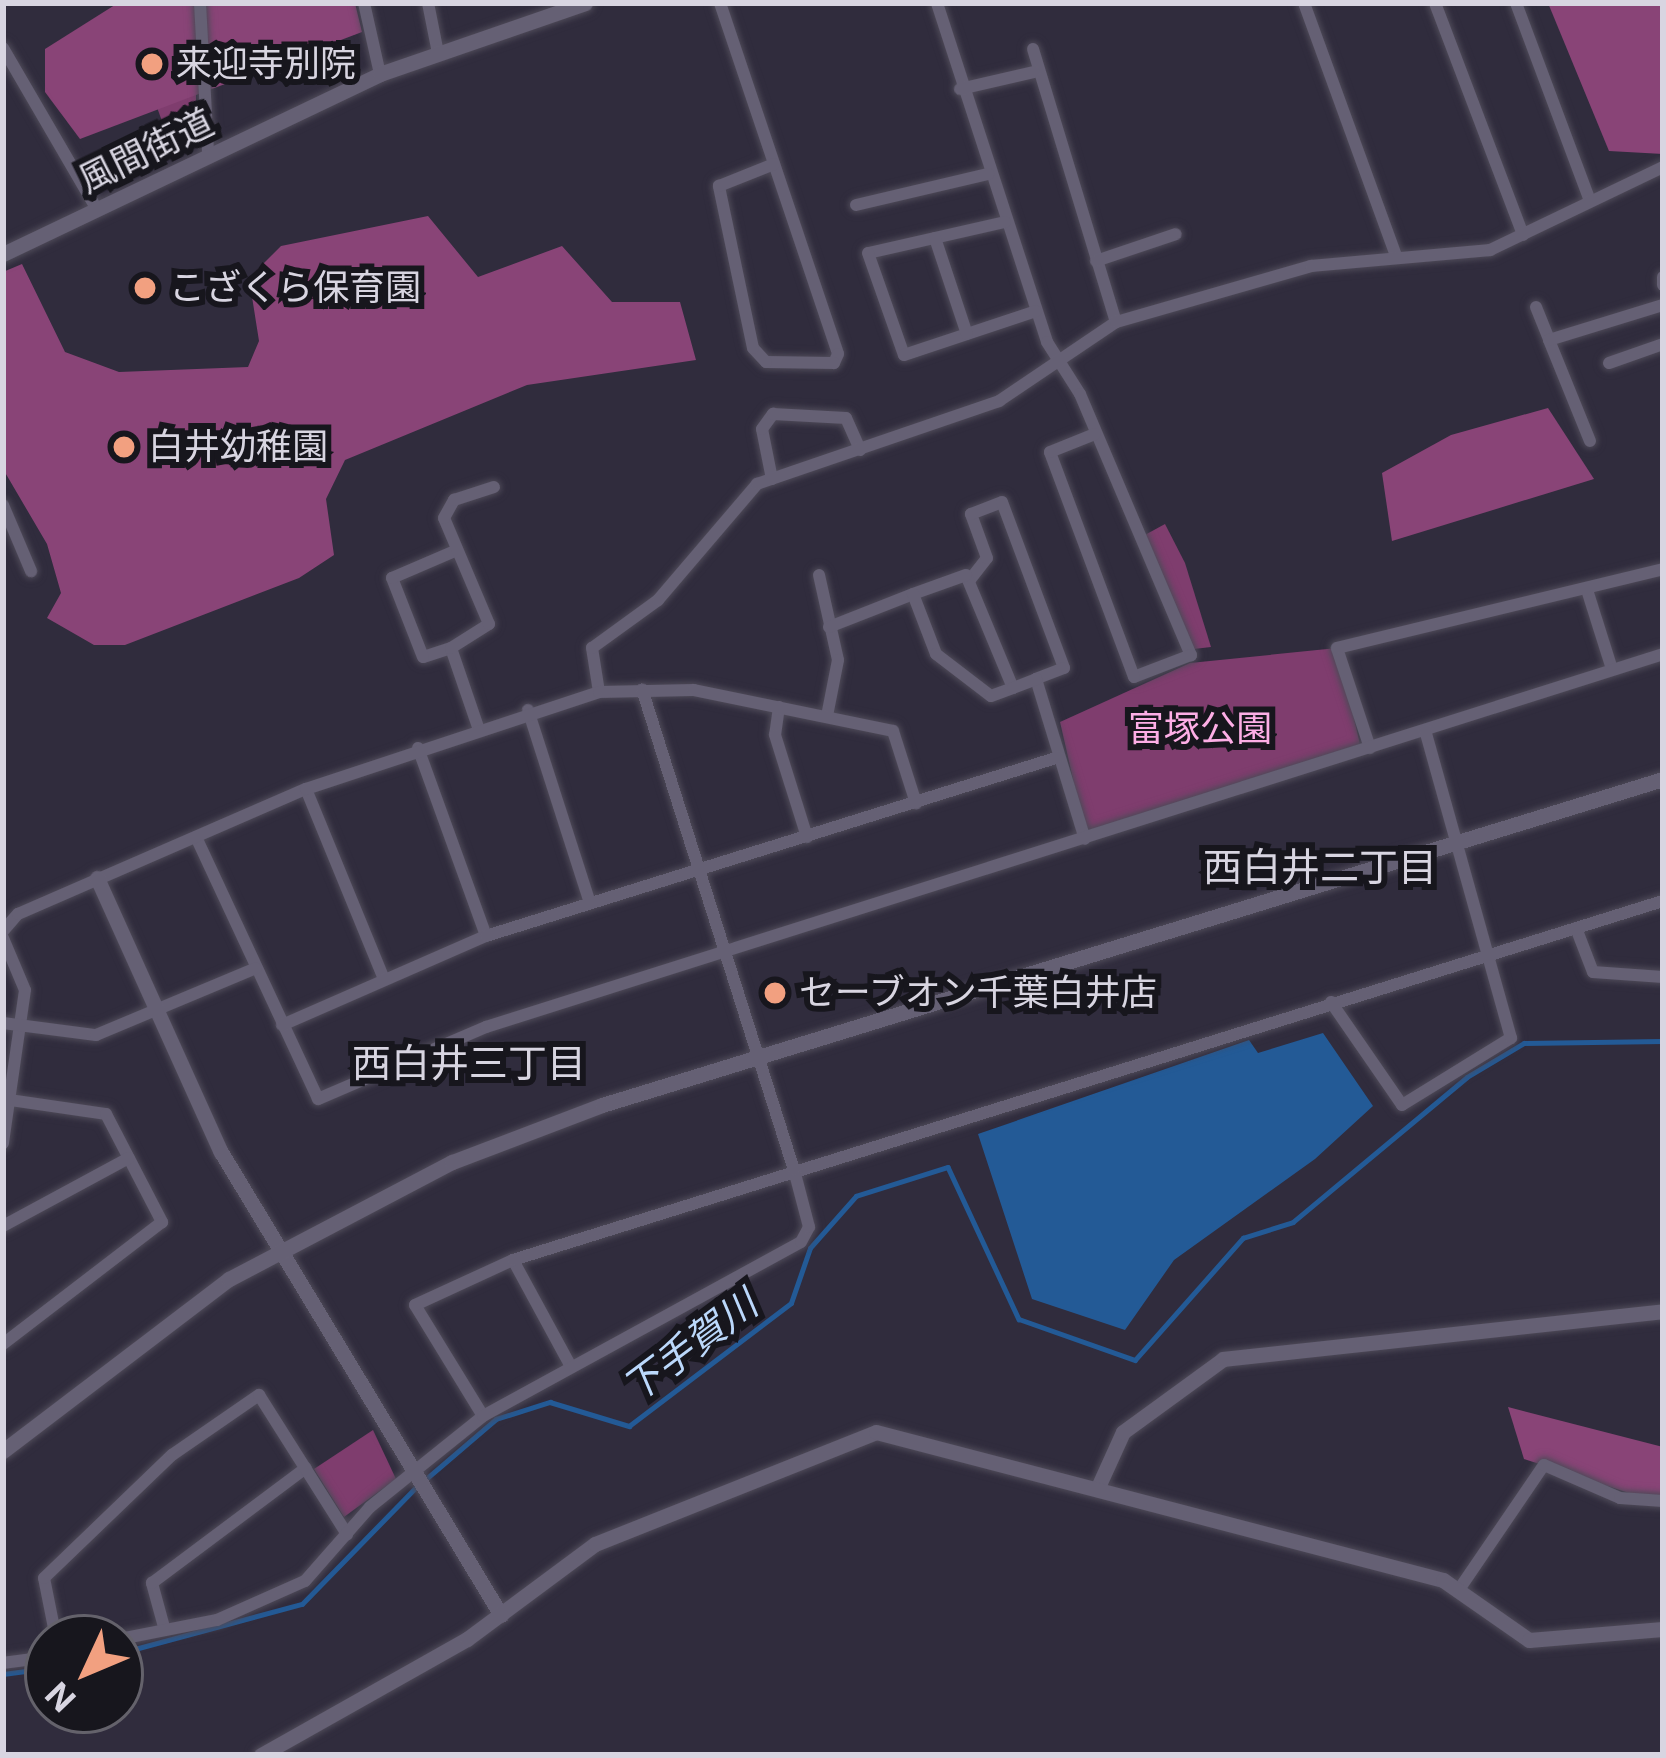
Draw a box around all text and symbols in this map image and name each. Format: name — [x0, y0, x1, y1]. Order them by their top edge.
place label: 来迎寺別院 — [176, 42, 356, 86]
marker: 来迎寺別院 — [139, 51, 165, 77]
street label: 風間街道 — [72, 100, 220, 202]
place label: こざくら保育園 — [169, 266, 421, 310]
marker: こざくら保育園 — [132, 275, 158, 301]
place label: 白井幼稚園 — [148, 425, 328, 469]
marker: 白井幼稚園 — [111, 434, 137, 460]
park label: 富塚公園 — [1128, 707, 1272, 751]
district label: 西白井二丁目 — [1203, 844, 1437, 890]
place label: セーブオン千葉白井店 — [799, 971, 1159, 1015]
marker: セーブオン千葉白井店 — [762, 980, 788, 1006]
district label: 西白井三丁目 — [352, 1040, 586, 1086]
water label: 下手賀川 — [614, 1280, 766, 1412]
north arrow — [24, 1614, 144, 1734]
text: N — [37, 1674, 83, 1720]

